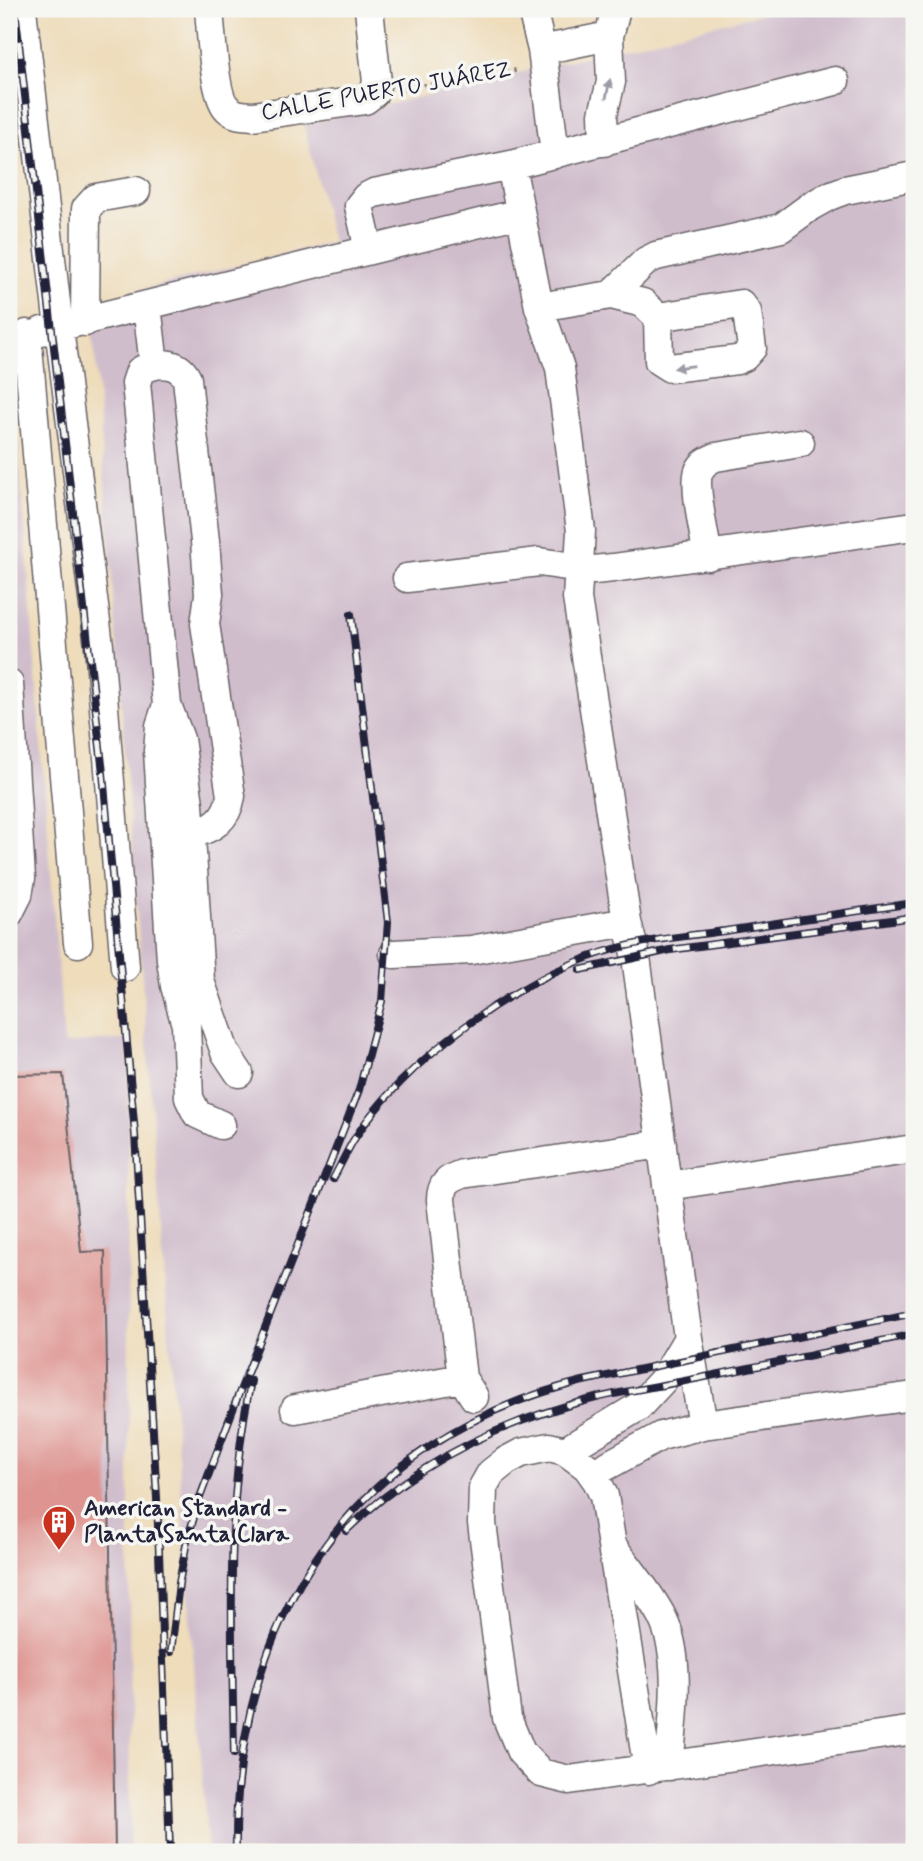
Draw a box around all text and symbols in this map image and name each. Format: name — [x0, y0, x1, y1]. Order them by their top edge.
street label: CALLE PUERTO JUÁREZ — [259, 55, 513, 129]
one-way arrow — [603, 78, 614, 100]
one-way arrow — [672, 361, 694, 372]
place label: American Standard - Planta Santa Clara — [84, 1494, 290, 1550]
building icon: American Standard - Planta Santa Clara — [40, 1503, 78, 1552]

